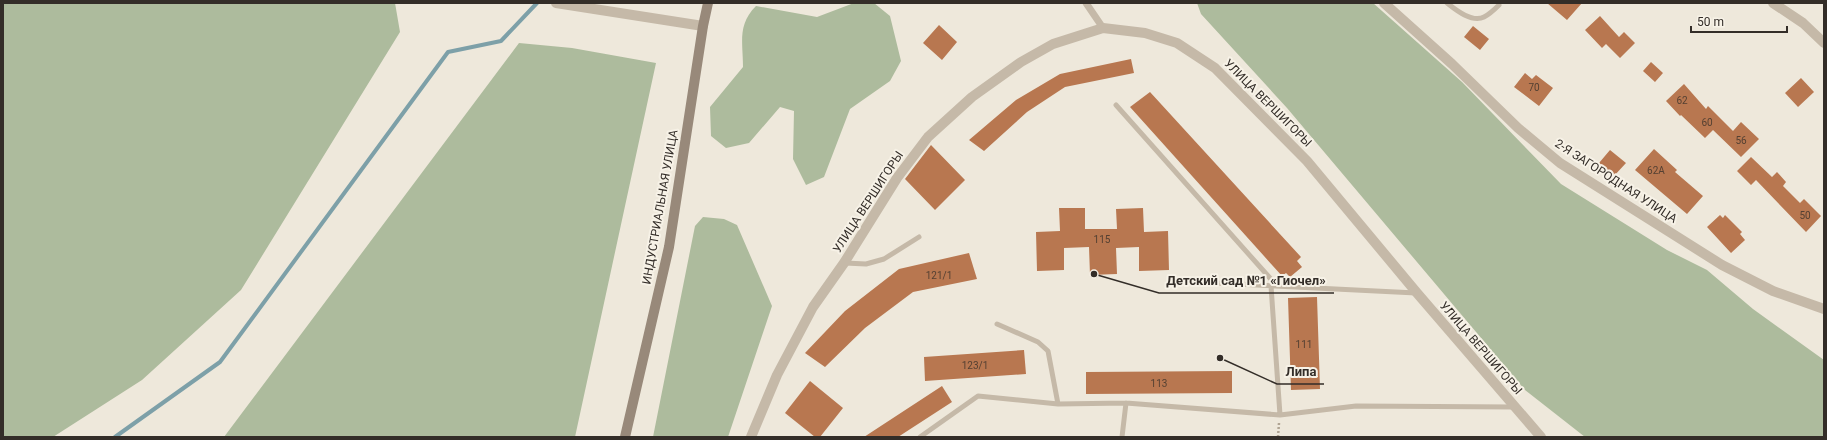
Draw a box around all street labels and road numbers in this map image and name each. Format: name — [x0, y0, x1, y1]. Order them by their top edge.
street label: УЛИЦА ВЕРШИГОРЫ — [1221, 56, 1315, 150]
street label: ИНДУСТРИАЛЬНАЯ УЛИЦА — [639, 128, 681, 285]
street label: 2-Я ЗАГОРОДНАЯ УЛИЦА — [1552, 136, 1680, 226]
street label: УЛИЦА ВЕРШИГОРЫ — [830, 149, 906, 255]
street label: УЛИЦА ВЕРШИГОРЫ — [1437, 299, 1525, 397]

